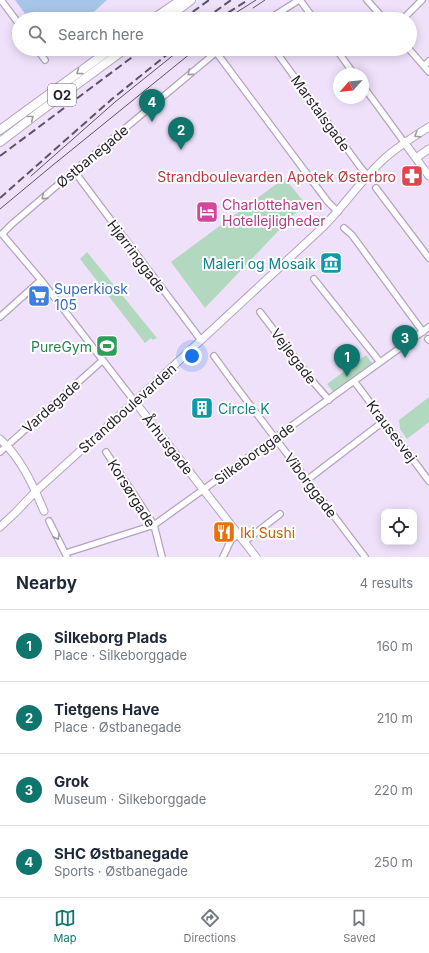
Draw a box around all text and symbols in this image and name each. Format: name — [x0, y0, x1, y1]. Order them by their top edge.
search box — [12, 12, 417, 56]
icon: search — [26, 23, 48, 45]
text: Search here — [58, 25, 144, 44]
one-way arrow — [77, 67, 84, 74]
north arrow — [333, 68, 369, 104]
one-way arrow — [187, 69, 195, 76]
street label: Marstalsgade — [288, 72, 354, 154]
road number: O2 — [48, 84, 76, 106]
pin: 4 — [139, 89, 165, 122]
one-way arrow — [26, 116, 33, 123]
pin: 2 — [168, 117, 194, 150]
street label: Østbanegade — [52, 121, 132, 191]
one-way arrow — [414, 130, 421, 137]
pharmacy icon: Strandboulevarden Apotek Østerbro — [399, 163, 425, 189]
place label: Strandboulevarden Apotek Østerbro — [157, 168, 396, 185]
one-way arrow — [41, 192, 49, 199]
place label: Charlottehaven Hotellejligheder — [222, 196, 326, 229]
hotel icon: Charlottehaven Hotellejligheder — [194, 199, 220, 225]
street label: Hjørringgade — [104, 216, 170, 296]
museum icon: Maleri og Mosaik — [318, 250, 344, 276]
place label: Maleri og Mosaik — [203, 255, 316, 272]
place label: Superkiosk 105 — [54, 280, 128, 313]
supermarket icon: Superkiosk 105 — [26, 283, 52, 309]
street label: Vejlegade — [268, 325, 320, 387]
pin: 3 — [392, 325, 418, 358]
sports icon: PureGym — [94, 333, 120, 359]
place label: PureGym — [31, 338, 92, 355]
pin: 1 — [334, 344, 360, 377]
your location — [182, 346, 202, 366]
street label: Strandboulevarden — [75, 360, 179, 456]
street label: Vardegade — [19, 376, 83, 436]
building icon: Circle K — [189, 395, 215, 421]
street label: Krausesvej — [363, 397, 421, 465]
place label: Circle K — [218, 400, 270, 417]
street label: Århusgade — [139, 410, 198, 478]
street label: Silkeborggade — [211, 418, 297, 488]
street label: Viborggade — [281, 449, 341, 521]
street label: Korsørgade — [105, 456, 159, 530]
map controls — [381, 509, 417, 545]
button: locate — [381, 509, 417, 545]
restaurant icon: Iki Sushi — [211, 519, 237, 545]
place label: Iki Sushi — [240, 524, 295, 541]
one-way arrow — [52, 533, 60, 540]
text: Nearby — [16, 573, 77, 593]
text: 4 results — [360, 575, 413, 591]
text: Silkeborg Plads — [54, 628, 167, 647]
text: 1 — [26, 638, 32, 654]
text: 160 m — [376, 638, 413, 654]
text: Place · Silkeborggade — [54, 647, 187, 663]
text: Tietgens Have — [54, 700, 159, 719]
text: 2 — [25, 710, 33, 726]
text: 210 m — [377, 710, 413, 726]
text: Place · Østbanegade — [54, 719, 181, 735]
text: Grok — [54, 772, 89, 791]
text: 3 — [25, 782, 33, 798]
text: 220 m — [374, 782, 413, 798]
text: Museum · Silkeborggade — [54, 791, 206, 807]
text: SHC Østbanegade — [54, 844, 188, 863]
text: 4 — [25, 854, 33, 870]
text: 250 m — [374, 854, 413, 870]
text: Sports · Østbanegade — [54, 863, 188, 879]
tab: Map — [54, 907, 76, 945]
tab: Directions — [184, 907, 236, 945]
tab: Saved — [343, 907, 375, 945]

